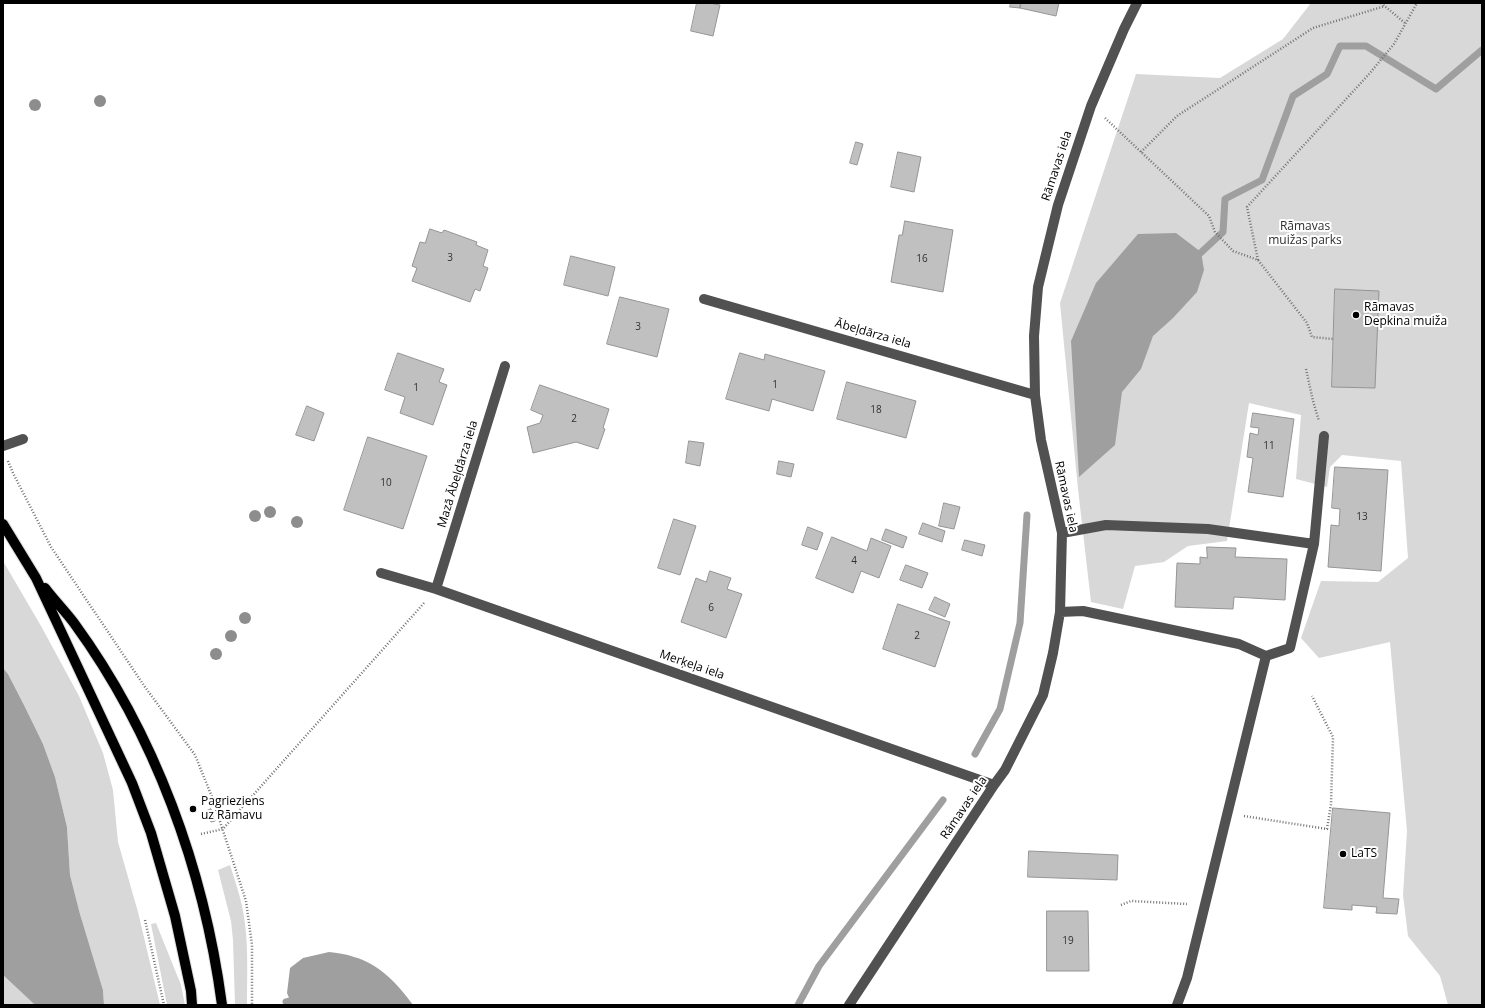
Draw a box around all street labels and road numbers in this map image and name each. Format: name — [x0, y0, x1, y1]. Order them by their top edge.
street label: Rāmavas iela — [1039, 129, 1075, 203]
street label: Ābeļdārza iela — [833, 316, 913, 352]
street label: Mazā Ābeļdārza iela — [435, 419, 481, 529]
street label: Rāmavas iela — [1051, 460, 1081, 534]
street label: Merķeļa iela — [658, 647, 726, 683]
street label: Rāmavas iela — [938, 774, 990, 842]

